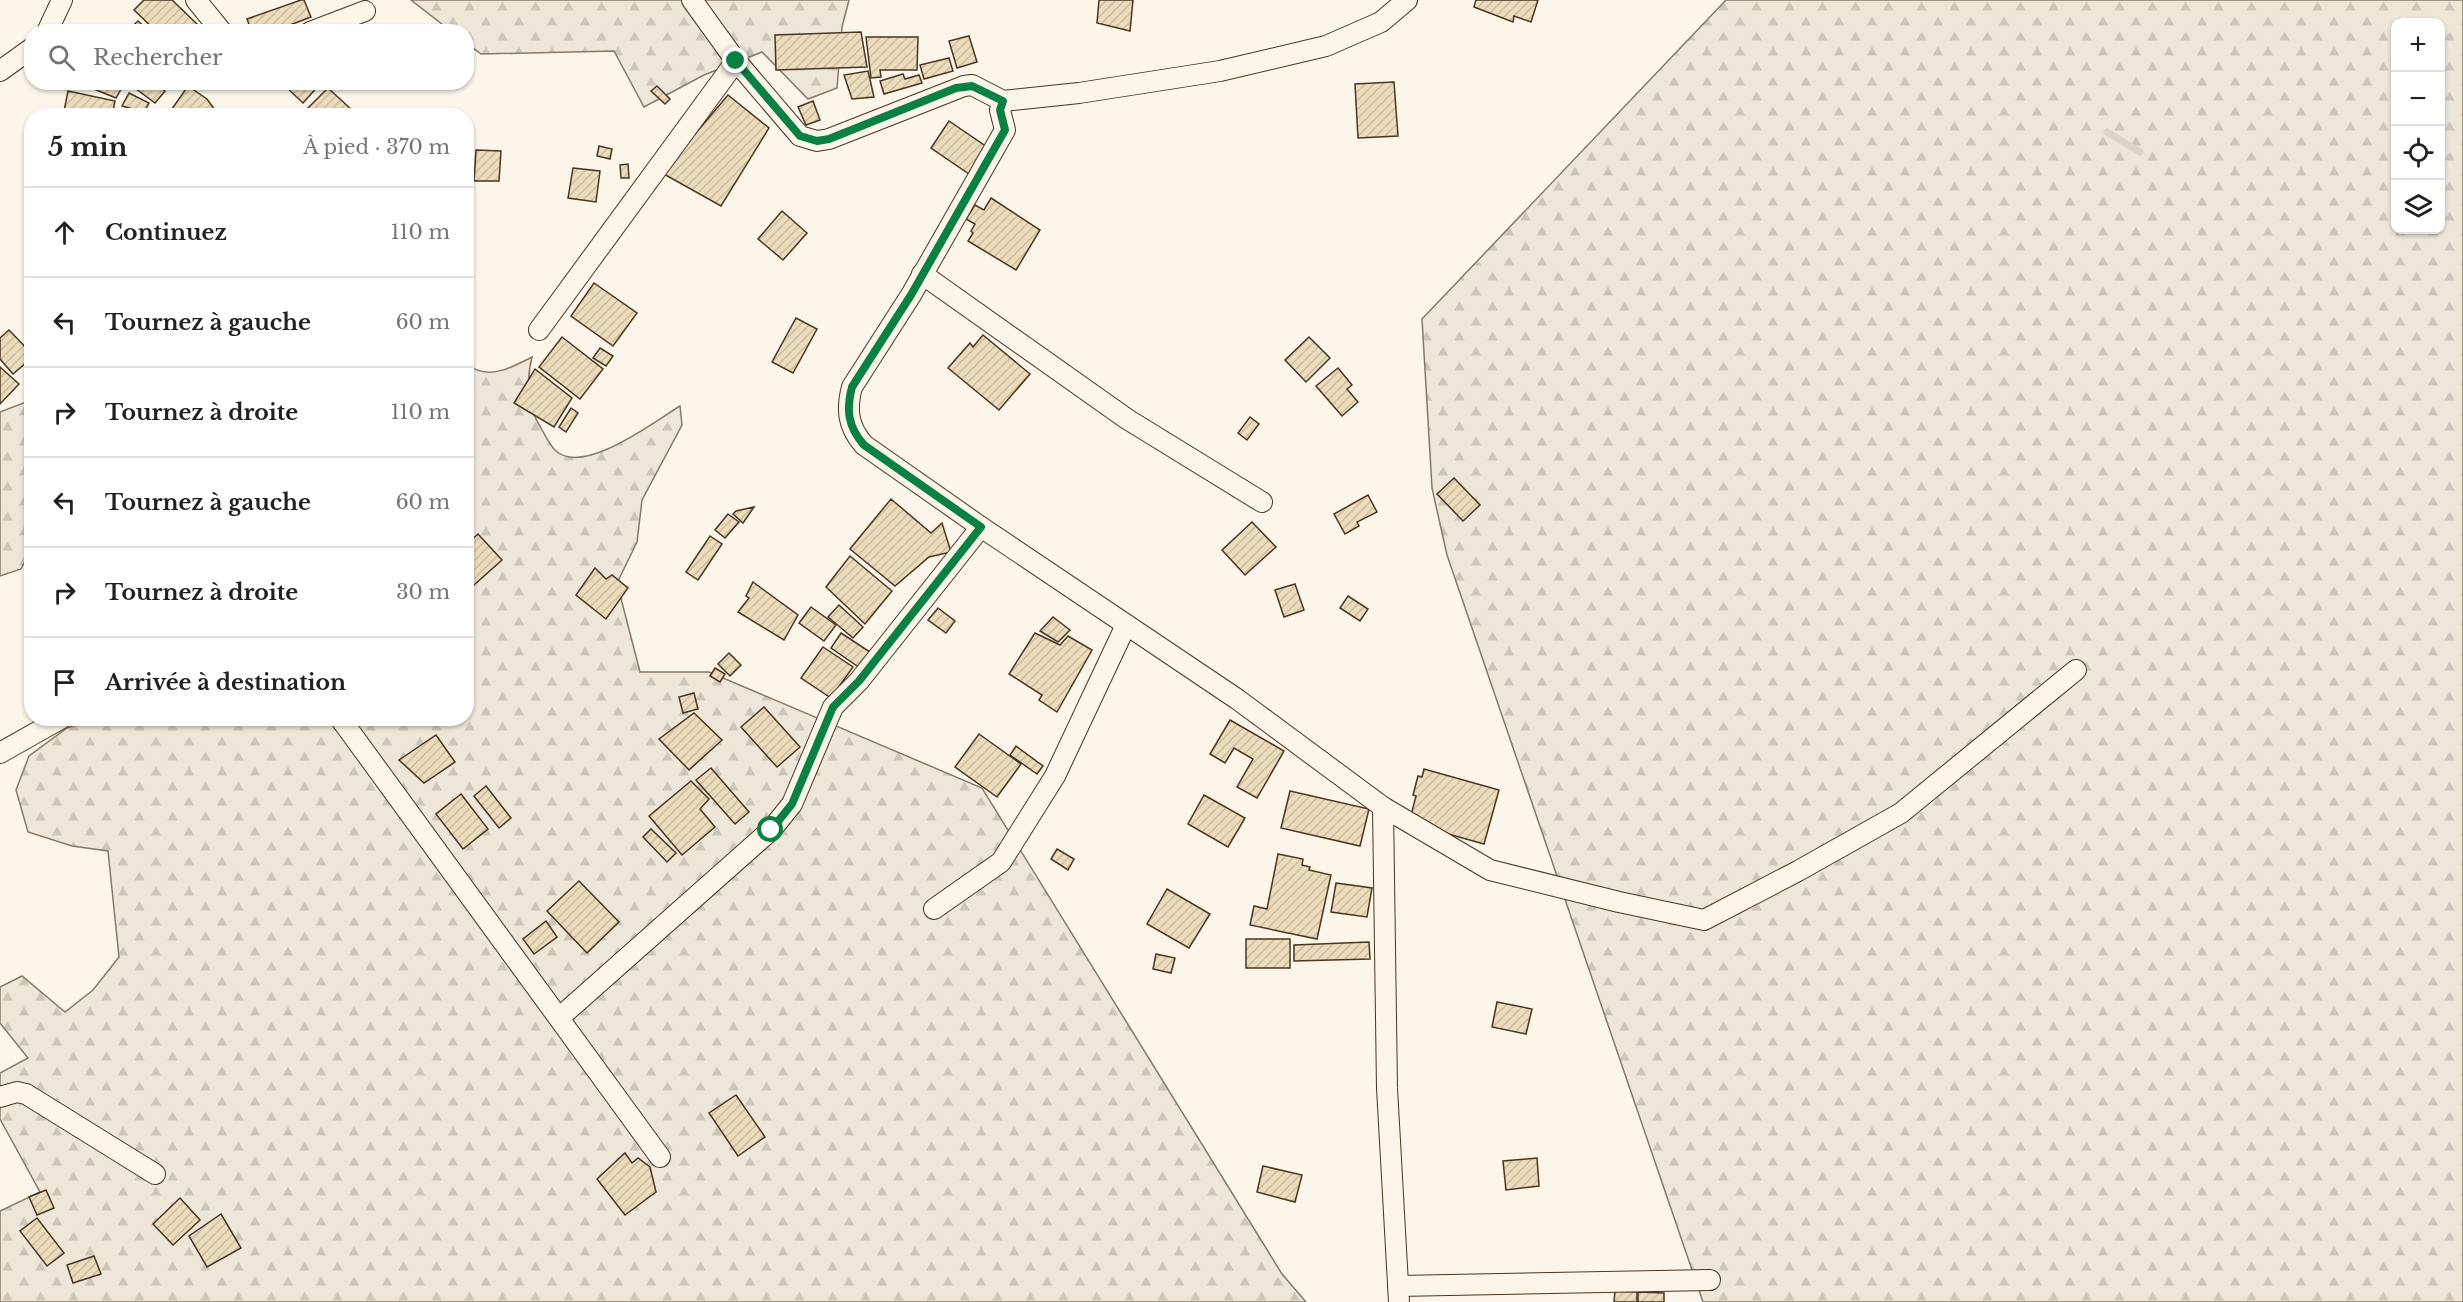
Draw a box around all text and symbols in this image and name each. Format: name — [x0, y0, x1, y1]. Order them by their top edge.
map controls — [2391, 18, 2445, 234]
button: + — [2391, 18, 2445, 72]
search box — [24, 24, 474, 90]
icon: search — [45, 41, 78, 74]
text: Rechercher — [93, 44, 223, 71]
route end — [722, 47, 748, 73]
button: − — [2391, 72, 2445, 126]
button: locate — [2391, 126, 2445, 180]
text: 5 min — [48, 131, 127, 163]
text: À pied · 370 m — [303, 135, 450, 159]
button: layers — [2391, 180, 2445, 234]
icon: ahead — [48, 216, 81, 249]
text: Continuez — [105, 219, 227, 246]
text: 110 m — [391, 220, 450, 244]
icon: left — [48, 306, 81, 339]
text: Tournez à gauche — [105, 309, 311, 336]
text: 60 m — [396, 310, 450, 334]
icon: right — [48, 396, 81, 429]
text: Tournez à droite — [105, 399, 298, 426]
text: 110 m — [391, 400, 450, 424]
icon: left — [48, 486, 81, 519]
text: Tournez à gauche — [105, 489, 311, 516]
text: 60 m — [396, 490, 450, 514]
icon: right — [48, 576, 81, 609]
text: Tournez à droite — [105, 579, 298, 606]
text: 30 m — [396, 580, 450, 604]
icon: arrive — [48, 666, 81, 699]
text: Arrivée à destination — [105, 669, 346, 696]
route start — [757, 816, 783, 842]

